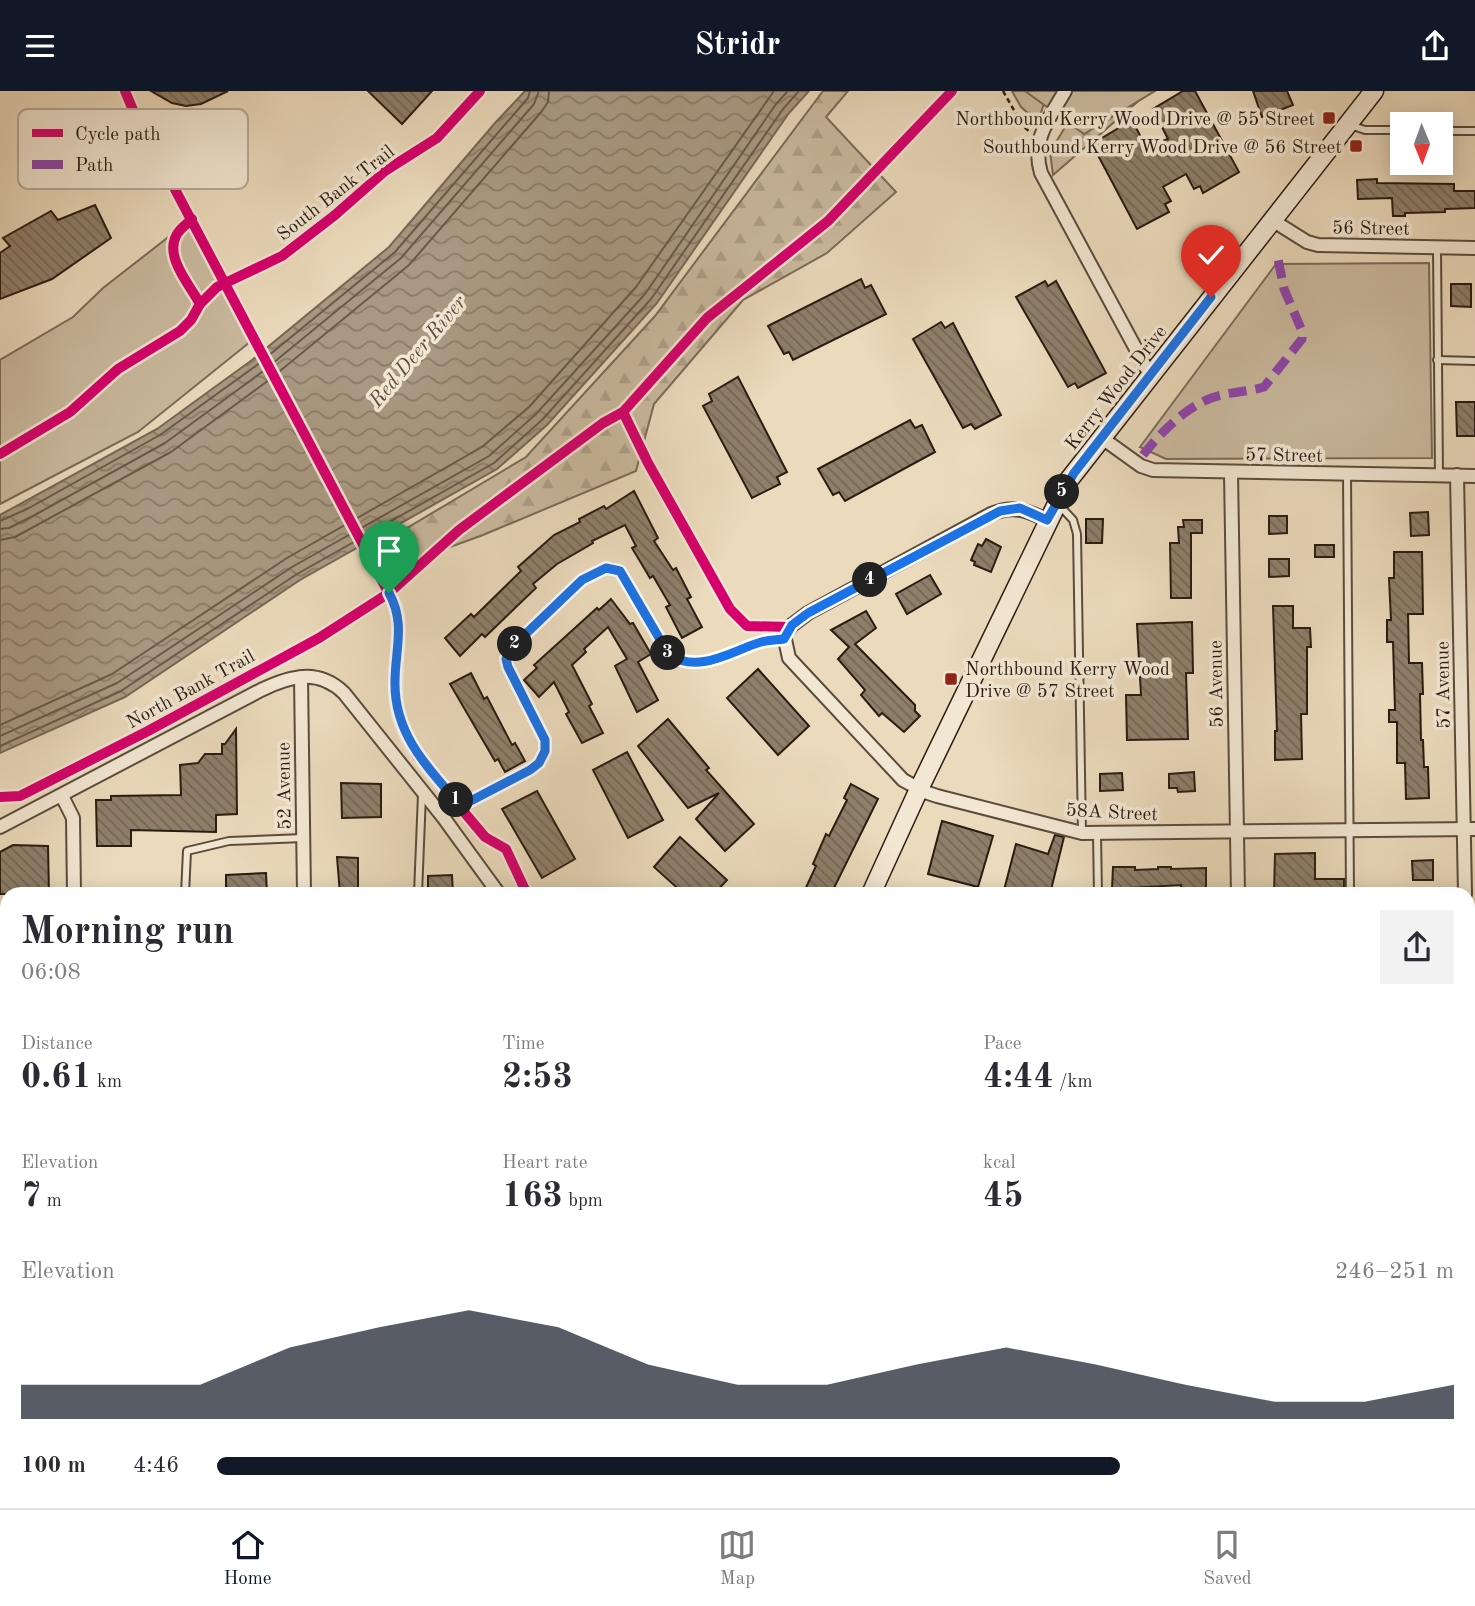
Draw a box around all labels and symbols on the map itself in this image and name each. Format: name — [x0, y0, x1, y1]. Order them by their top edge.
legend — [18, 109, 248, 189]
marker: Northbound Kerry Wood Drive @ 55 Street — [1321, 110, 1337, 126]
place label: Northbound Kerry Wood Drive @ 55 Street — [955, 111, 1315, 130]
north arrow — [1390, 112, 1452, 175]
text: Cycle path — [75, 126, 161, 145]
marker: Southbound Kerry Wood Drive @ 56 Street — [1348, 138, 1364, 154]
place label: Southbound Kerry Wood Drive @ 56 Street — [983, 139, 1342, 158]
street label: South Bank Trail — [274, 143, 399, 245]
text: Path — [75, 157, 113, 176]
street label: 56 Street — [1332, 219, 1410, 240]
pin — [1181, 225, 1241, 297]
water label: Red Deer River — [365, 292, 471, 412]
street label: Kerry Wood Drive — [1063, 323, 1171, 454]
street label: 57 Street — [1245, 446, 1323, 467]
pin: 5 — [1044, 475, 1080, 509]
pin — [359, 521, 419, 593]
pin: 4 — [852, 563, 888, 597]
pin: 2 — [498, 627, 532, 661]
pin: 3 — [650, 635, 686, 671]
street label: 56 Avenue — [1207, 640, 1228, 728]
street label: 57 Avenue — [1434, 641, 1455, 729]
street label: North Bank Trail — [124, 647, 258, 733]
place label: Northbound Kerry Wood Drive @ 57 Street — [965, 661, 1170, 702]
marker: Northbound Kerry Wood Drive @ 57 Street — [943, 671, 959, 687]
street label: 52 Avenue — [275, 742, 296, 830]
pin: 1 — [438, 783, 474, 817]
street label: 58A Street — [1065, 802, 1158, 825]

